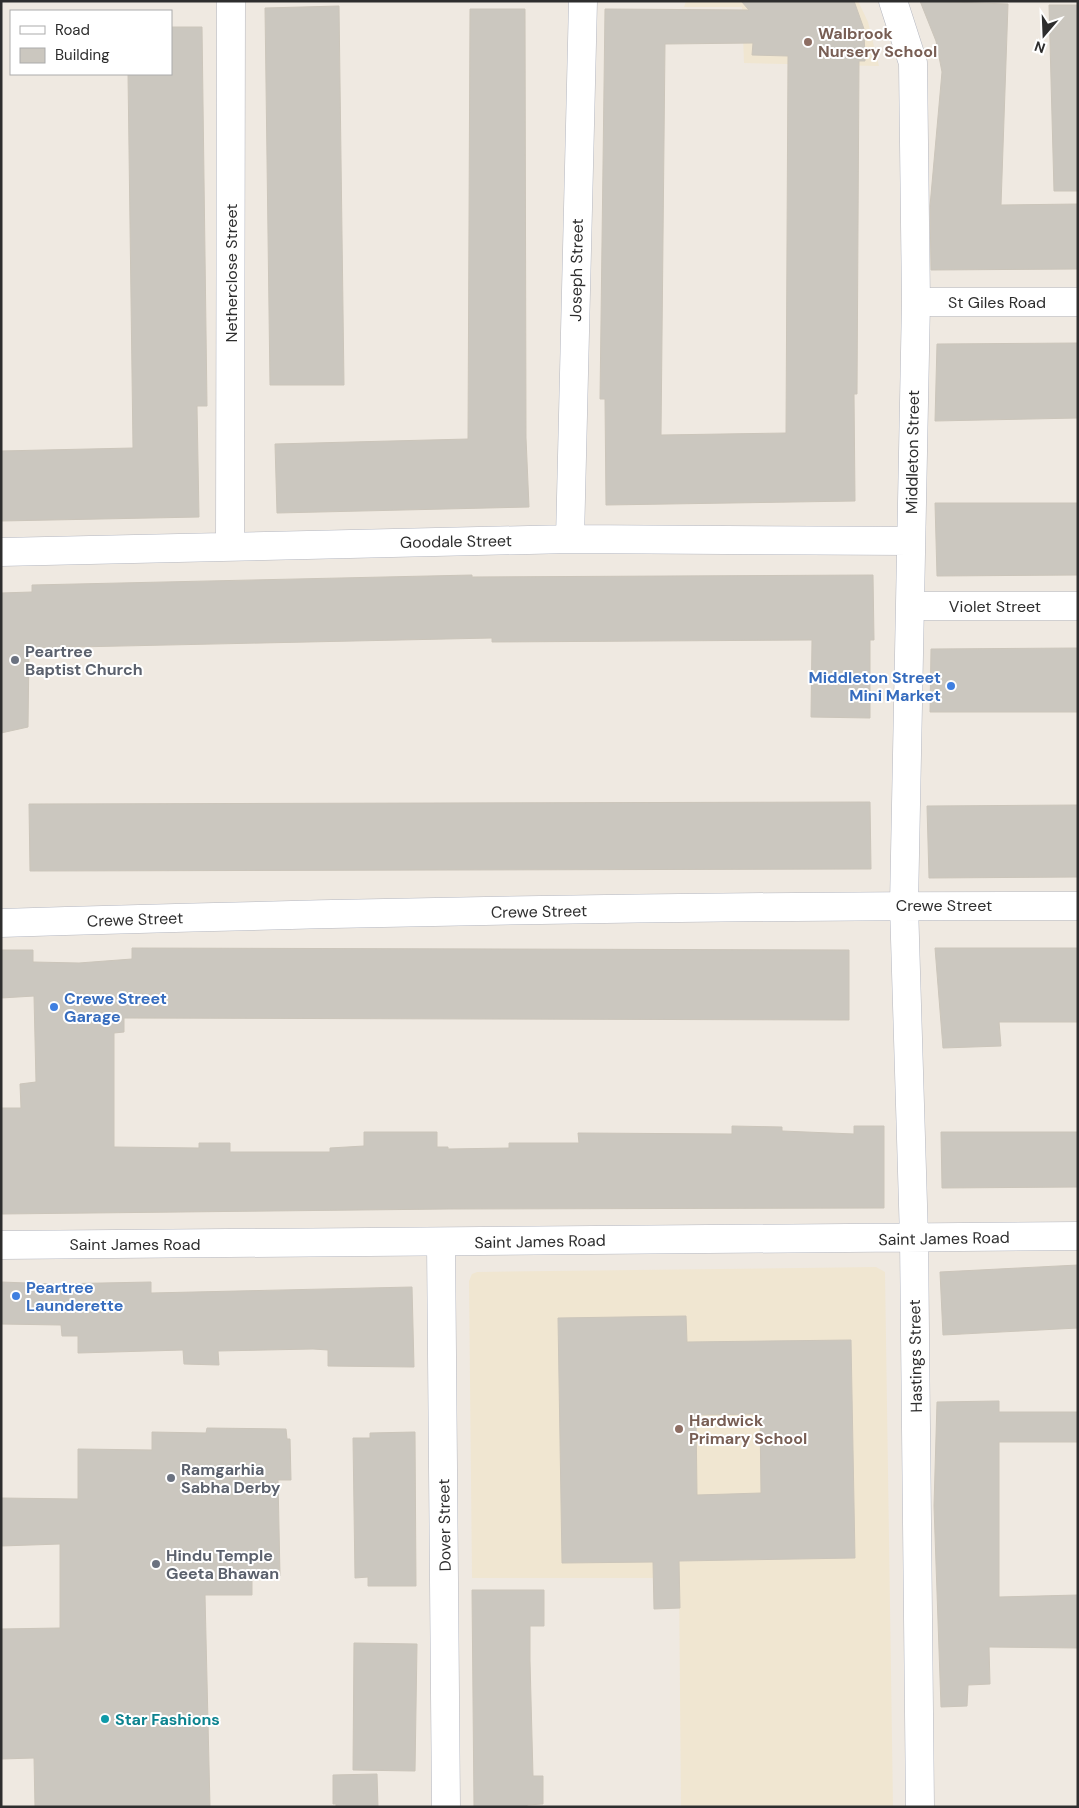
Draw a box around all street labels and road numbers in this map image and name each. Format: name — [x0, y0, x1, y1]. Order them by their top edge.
street label: Netherclose Street — [221, 204, 242, 342]
street label: Joseph Street — [565, 218, 588, 322]
street label: St Giles Road — [948, 292, 1046, 313]
street label: Middleton Street — [901, 390, 924, 514]
street label: Goodale Street — [400, 530, 512, 553]
street label: Violet Street — [949, 596, 1041, 617]
street label: Crewe Street — [896, 895, 992, 916]
street label: Crewe Street — [491, 900, 587, 923]
street label: Crewe Street — [86, 907, 184, 932]
street label: Saint James Road — [878, 1227, 1010, 1250]
street label: Saint James Road — [474, 1230, 606, 1253]
street label: Saint James Road — [69, 1234, 201, 1255]
street label: Hastings Street — [904, 1299, 927, 1413]
street label: Dover Street — [433, 1478, 456, 1572]

